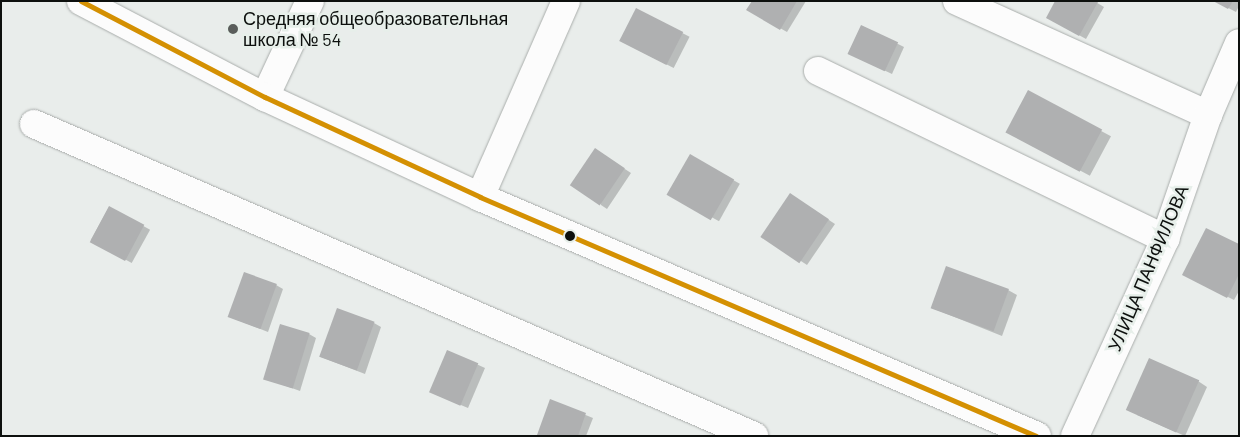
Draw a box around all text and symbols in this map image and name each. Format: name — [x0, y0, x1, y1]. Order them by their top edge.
place label: Средняя общеобразовательная школа № 54 — [243, 8, 508, 50]
marker: Средняя общеобразовательная школа № 54 — [227, 23, 239, 35]
street label: УЛИЦА ПАНФИЛОВА — [1103, 182, 1193, 354]
unlabelled marker — [565, 231, 575, 241]

